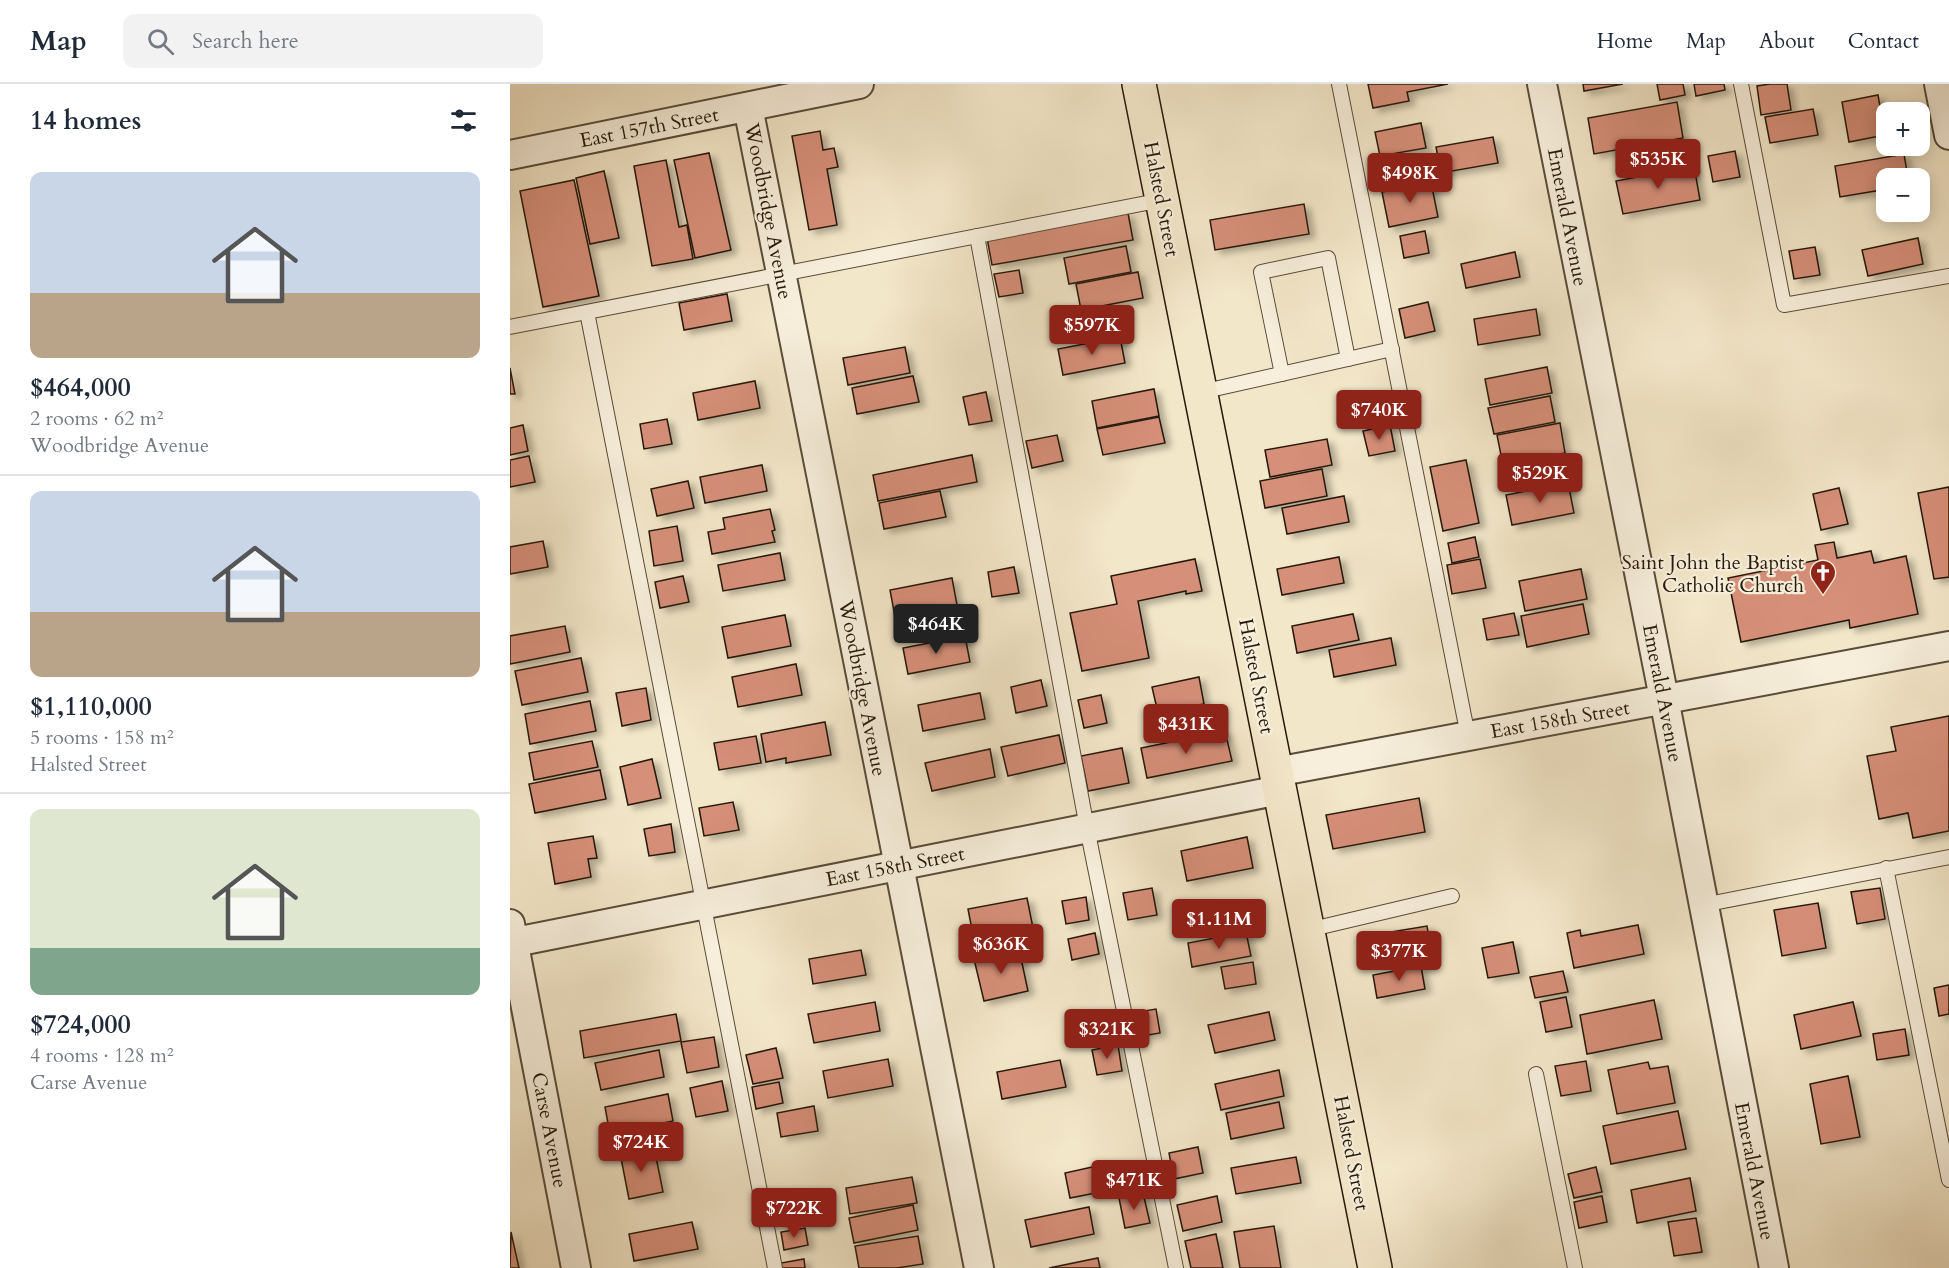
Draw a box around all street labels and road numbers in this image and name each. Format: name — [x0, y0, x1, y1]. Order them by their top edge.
street label: East 157th Street — [577, 101, 721, 154]
street label: Woodbridge Avenue — [738, 120, 799, 302]
street label: Halsted Street — [1137, 139, 1186, 260]
street label: Emerald Avenue — [1541, 146, 1594, 289]
street label: Woodbridge Avenue — [832, 597, 893, 779]
street label: Halsted Street — [1232, 616, 1281, 737]
street label: Emerald Avenue — [1636, 622, 1689, 765]
street label: East 158th Street — [1488, 694, 1632, 745]
street label: East 158th Street — [823, 840, 967, 893]
street label: Carse Avenue — [525, 1070, 574, 1190]
street label: Halsted Street — [1327, 1093, 1376, 1214]
street label: Emerald Avenue — [1728, 1100, 1781, 1243]

